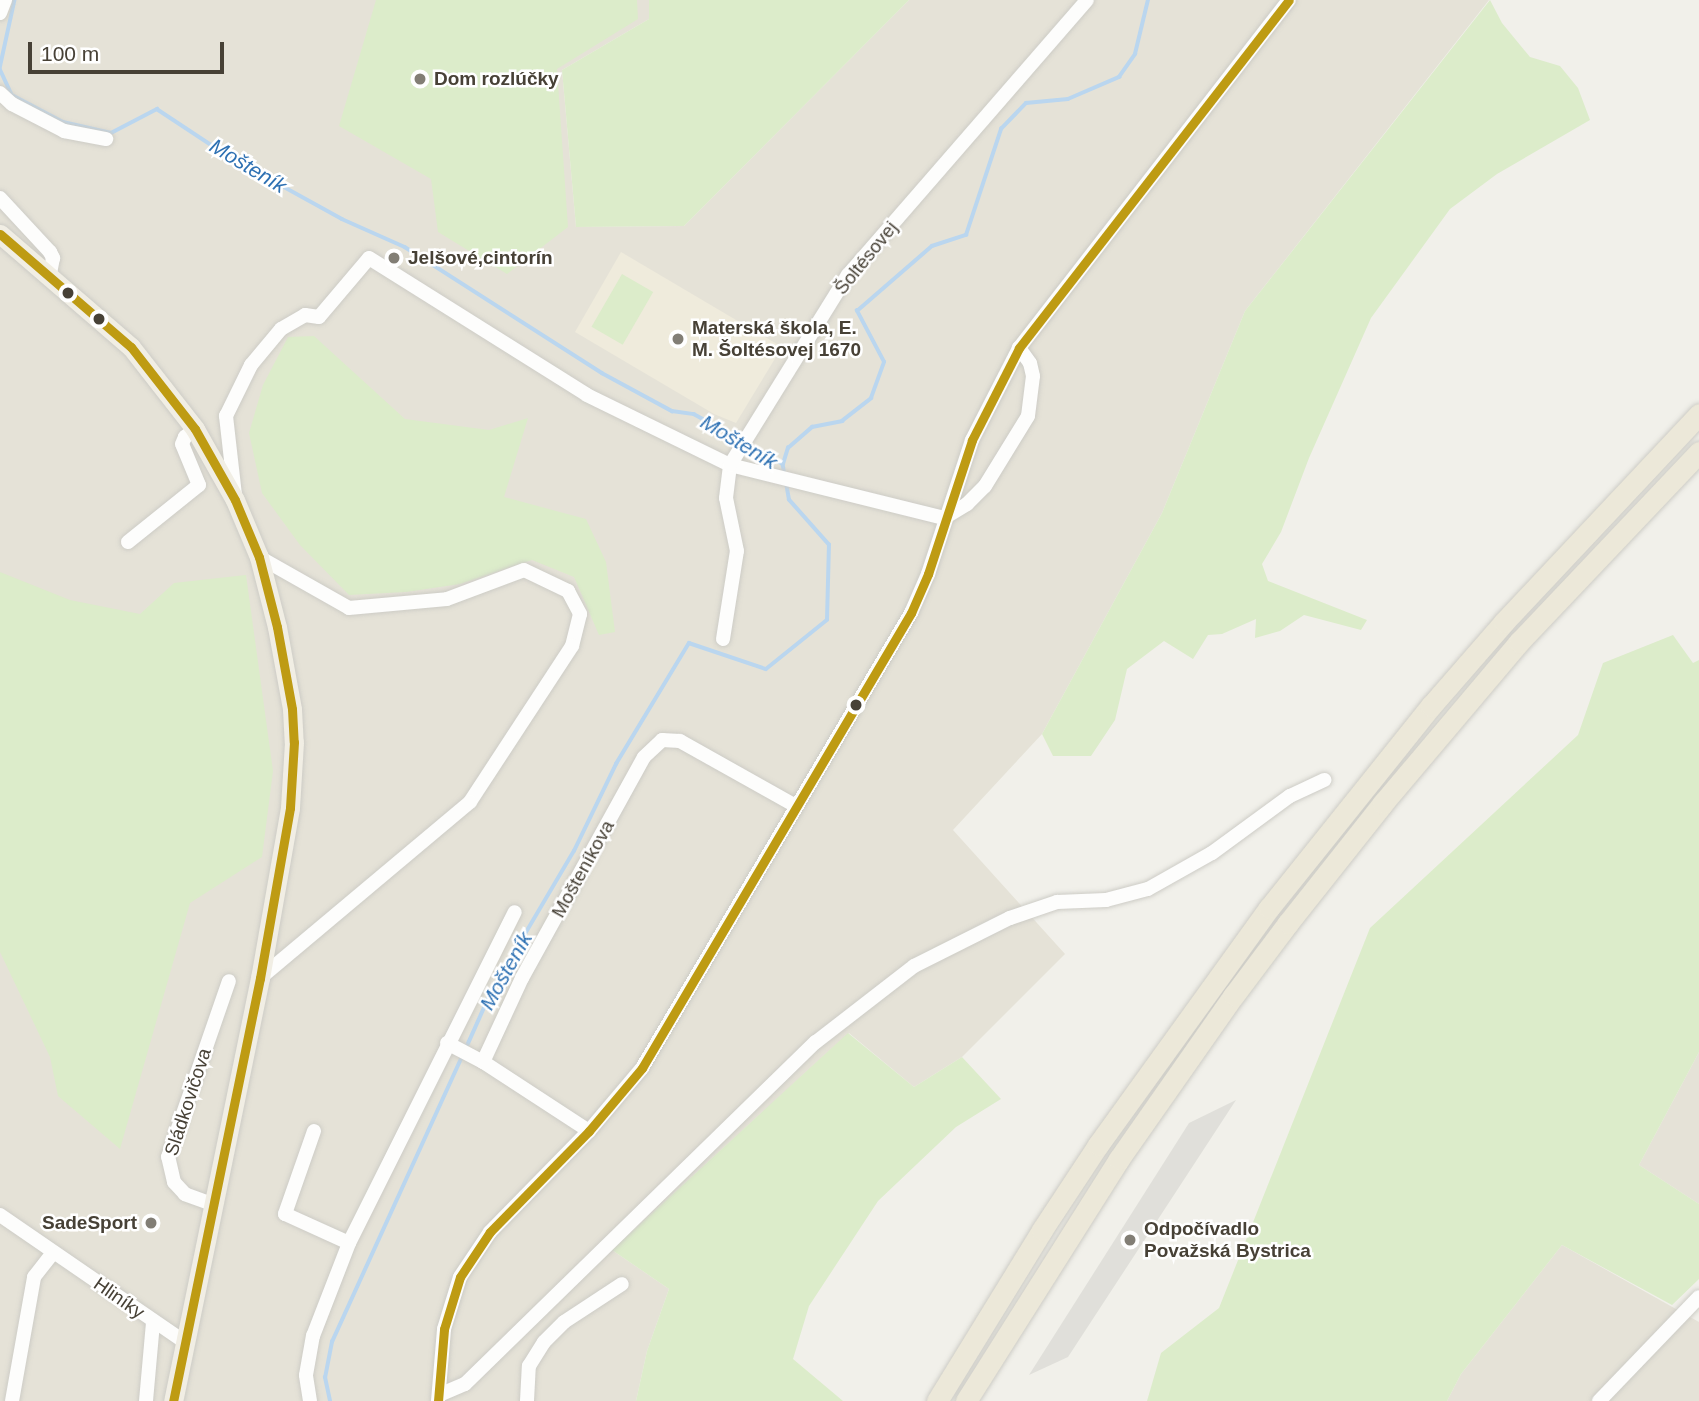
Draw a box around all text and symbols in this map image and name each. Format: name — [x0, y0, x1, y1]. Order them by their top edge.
scale bar — [32, 28, 228, 72]
text: 100 m — [41, 42, 99, 65]
place label: Dom rozlúčky — [434, 68, 559, 90]
marker: Dom rozlúčky — [412, 71, 428, 87]
water label: Mošteník — [205, 133, 291, 199]
street label: Šoltésovej — [830, 217, 902, 299]
place label: Jelšové,cintorín — [408, 247, 553, 269]
marker: Jelšové,cintorín — [386, 250, 402, 266]
unlabelled marker — [61, 286, 75, 300]
unlabelled marker — [92, 312, 106, 326]
place label: Materská škola, E. M. Šoltésovej 1670 — [692, 317, 861, 361]
marker: Materská škola, E. M. Šoltésovej 1670 — [670, 331, 686, 347]
water label: Mošteník — [696, 409, 782, 475]
unlabelled marker — [849, 698, 863, 712]
street label: Mošteníkova — [547, 816, 619, 922]
water label: Mošteník — [474, 928, 538, 1014]
street label: Sládkovičova — [160, 1045, 216, 1159]
place label: SadeSport — [42, 1212, 137, 1234]
marker: SadeSport — [143, 1215, 159, 1231]
place label: Odpočívadlo Považská Bystrica — [1144, 1218, 1311, 1262]
marker: Odpočívadlo Považská Bystrica — [1122, 1232, 1138, 1248]
street label: Hliníky — [89, 1272, 149, 1324]

